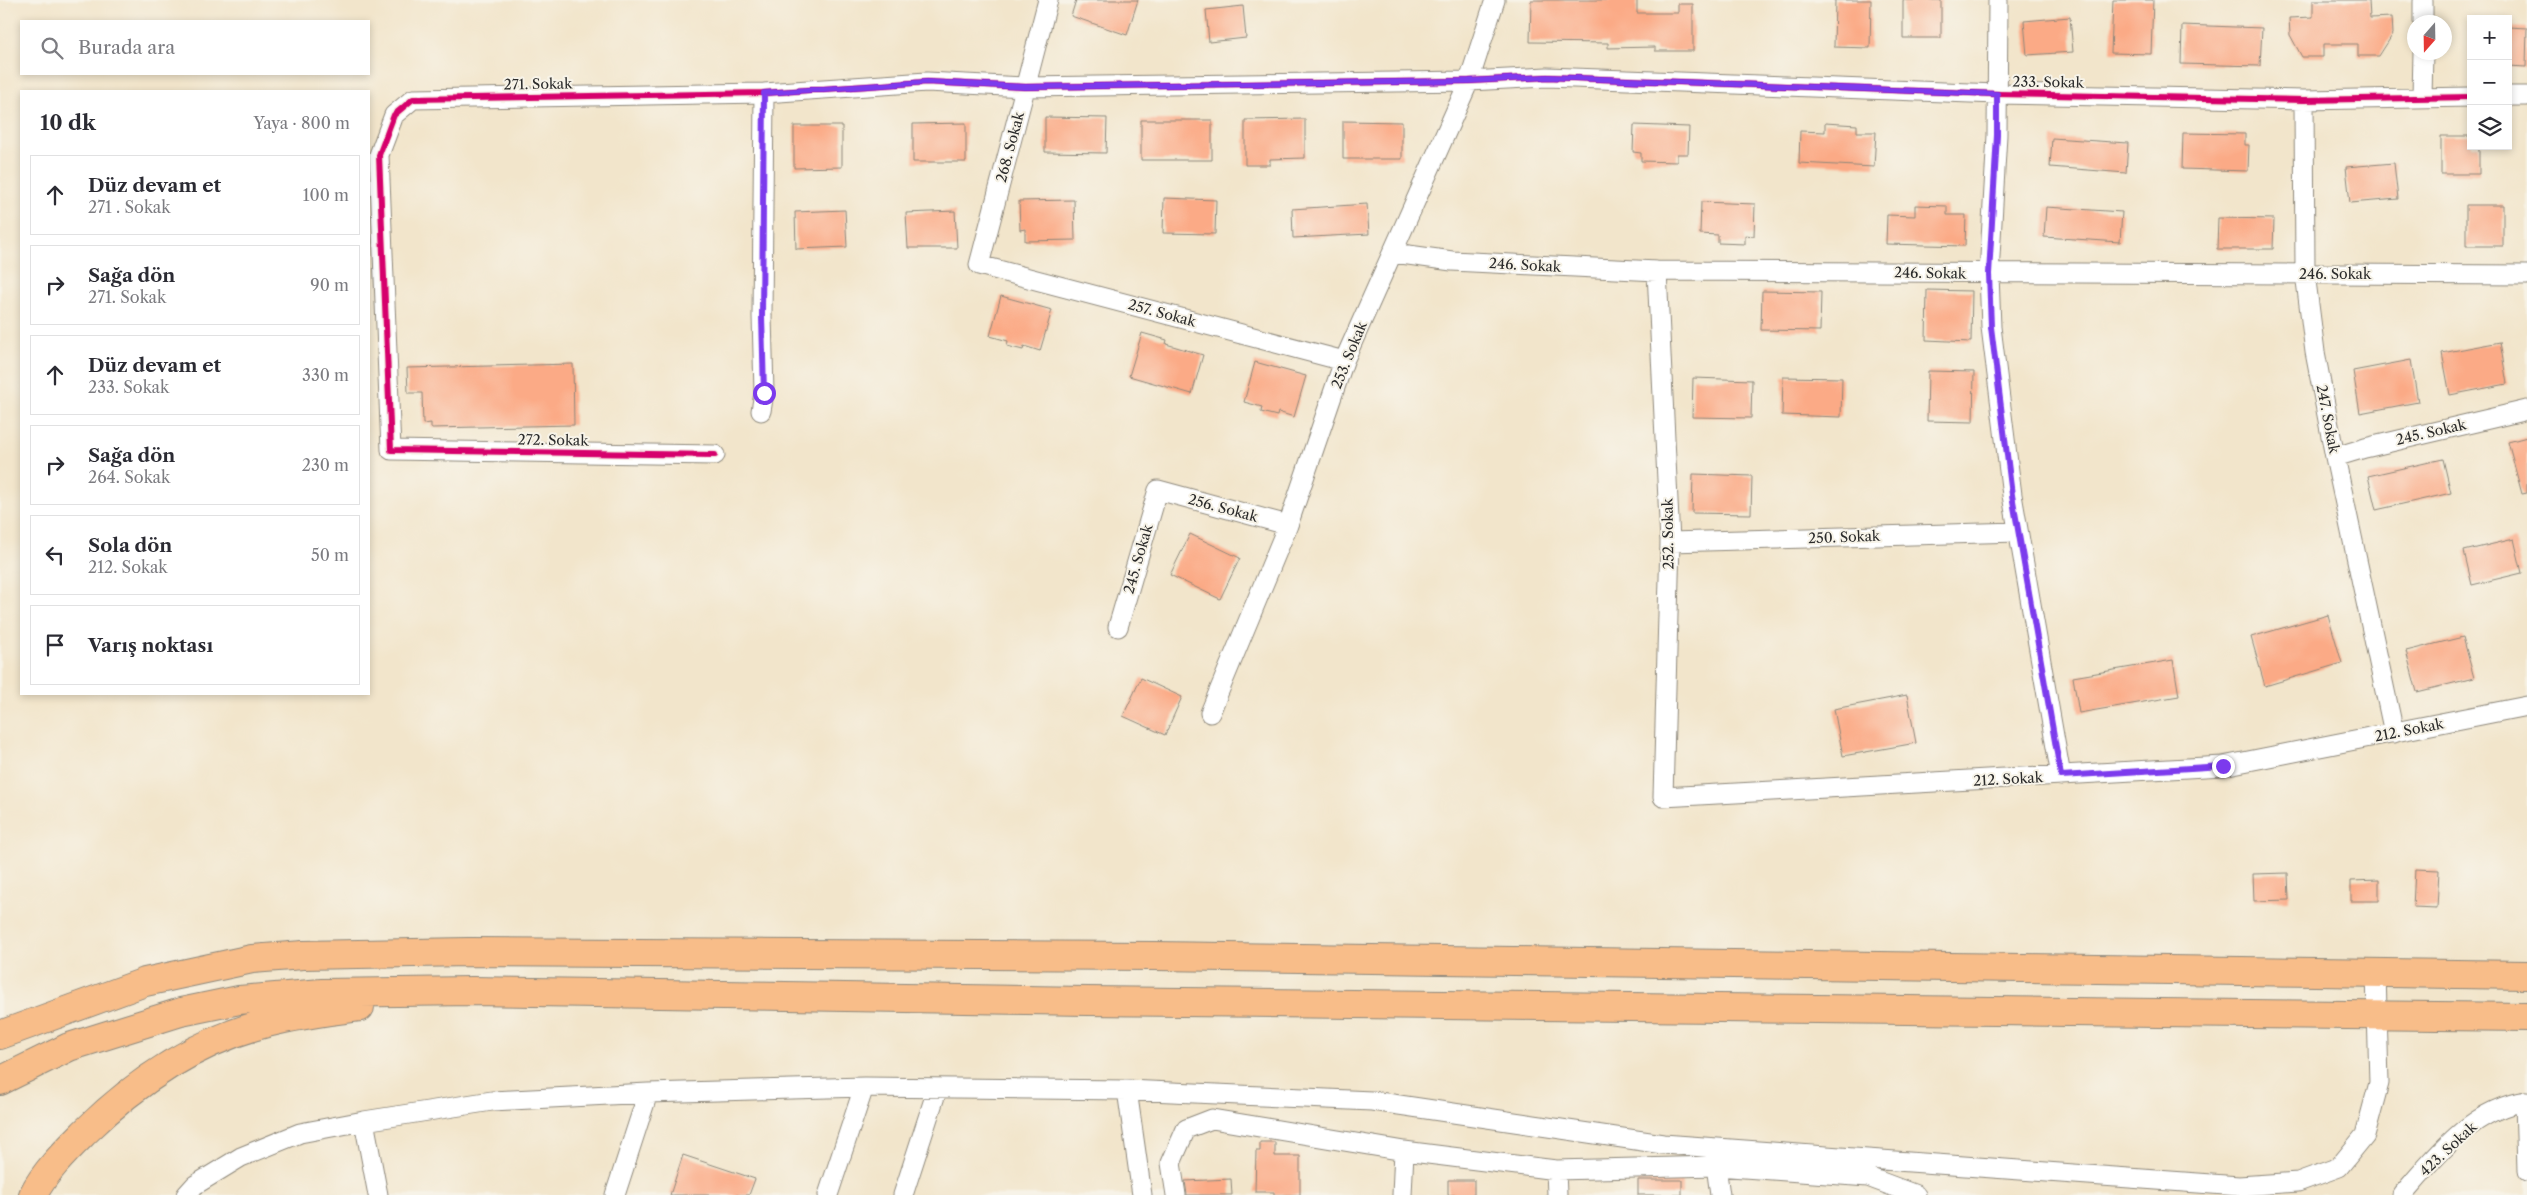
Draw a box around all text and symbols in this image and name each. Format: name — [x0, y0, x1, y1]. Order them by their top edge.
north arrow — [2407, 15, 2452, 60]
map controls — [2467, 15, 2512, 150]
button: + — [2467, 15, 2512, 60]
search box — [20, 20, 370, 75]
icon: search — [38, 34, 66, 62]
text: Burada ara — [78, 36, 175, 59]
button: − — [2467, 60, 2512, 105]
street label: 233. Sokak — [2012, 72, 2085, 92]
street label: 271. Sokak — [504, 74, 573, 94]
button: layers — [2467, 105, 2512, 150]
street label: 268. Sokak — [992, 109, 1028, 184]
text: 10 dk — [40, 110, 96, 135]
text: Yaya · 800 m — [253, 113, 350, 133]
text: Düz devam et — [88, 174, 221, 197]
icon: ahead — [41, 181, 69, 209]
text: 100 m — [303, 185, 349, 205]
text: 271 . Sokak — [88, 197, 171, 217]
street label: 246. Sokak — [1489, 254, 1562, 276]
street label: 246. Sokak — [1894, 263, 1967, 283]
text: Sağa dön — [88, 264, 175, 287]
street label: 246. Sokak — [2299, 265, 2372, 283]
icon: right — [41, 271, 69, 299]
text: 90 m — [310, 275, 349, 295]
text: 271. Sokak — [88, 287, 166, 307]
street label: 257. Sokak — [1126, 295, 1199, 331]
street label: 253. Sokak — [1327, 318, 1371, 391]
text: Düz devam et — [88, 354, 221, 377]
icon: ahead — [41, 361, 69, 389]
text: 330 m — [302, 365, 349, 385]
text: 233. Sokak — [88, 377, 169, 397]
route start — [753, 382, 776, 405]
street label: 247. Sokak — [2312, 383, 2344, 456]
street label: 245. Sokak — [2394, 415, 2469, 449]
street label: 272. Sokak — [518, 430, 589, 450]
text: Sağa dön — [88, 444, 175, 467]
icon: right — [41, 451, 69, 479]
text: 230 m — [302, 455, 349, 475]
text: 264. Sokak — [88, 467, 170, 487]
street label: 256. Sokak — [1186, 490, 1261, 526]
street label: 252. Sokak — [1658, 497, 1678, 570]
street label: 245. Sokak — [1120, 521, 1157, 596]
street label: 250. Sokak — [1808, 527, 1881, 547]
text: Sola dön — [88, 534, 172, 557]
icon: left — [41, 541, 69, 569]
text: 50 m — [311, 545, 349, 565]
text: 212. Sokak — [88, 557, 168, 577]
icon: arrive — [41, 631, 69, 659]
text: Varış noktası — [88, 634, 213, 657]
street label: 212. Sokak — [2373, 714, 2446, 745]
route end — [2212, 755, 2235, 778]
street label: 212. Sokak — [1973, 768, 2044, 790]
street label: 423. Sokak — [2416, 1117, 2481, 1180]

